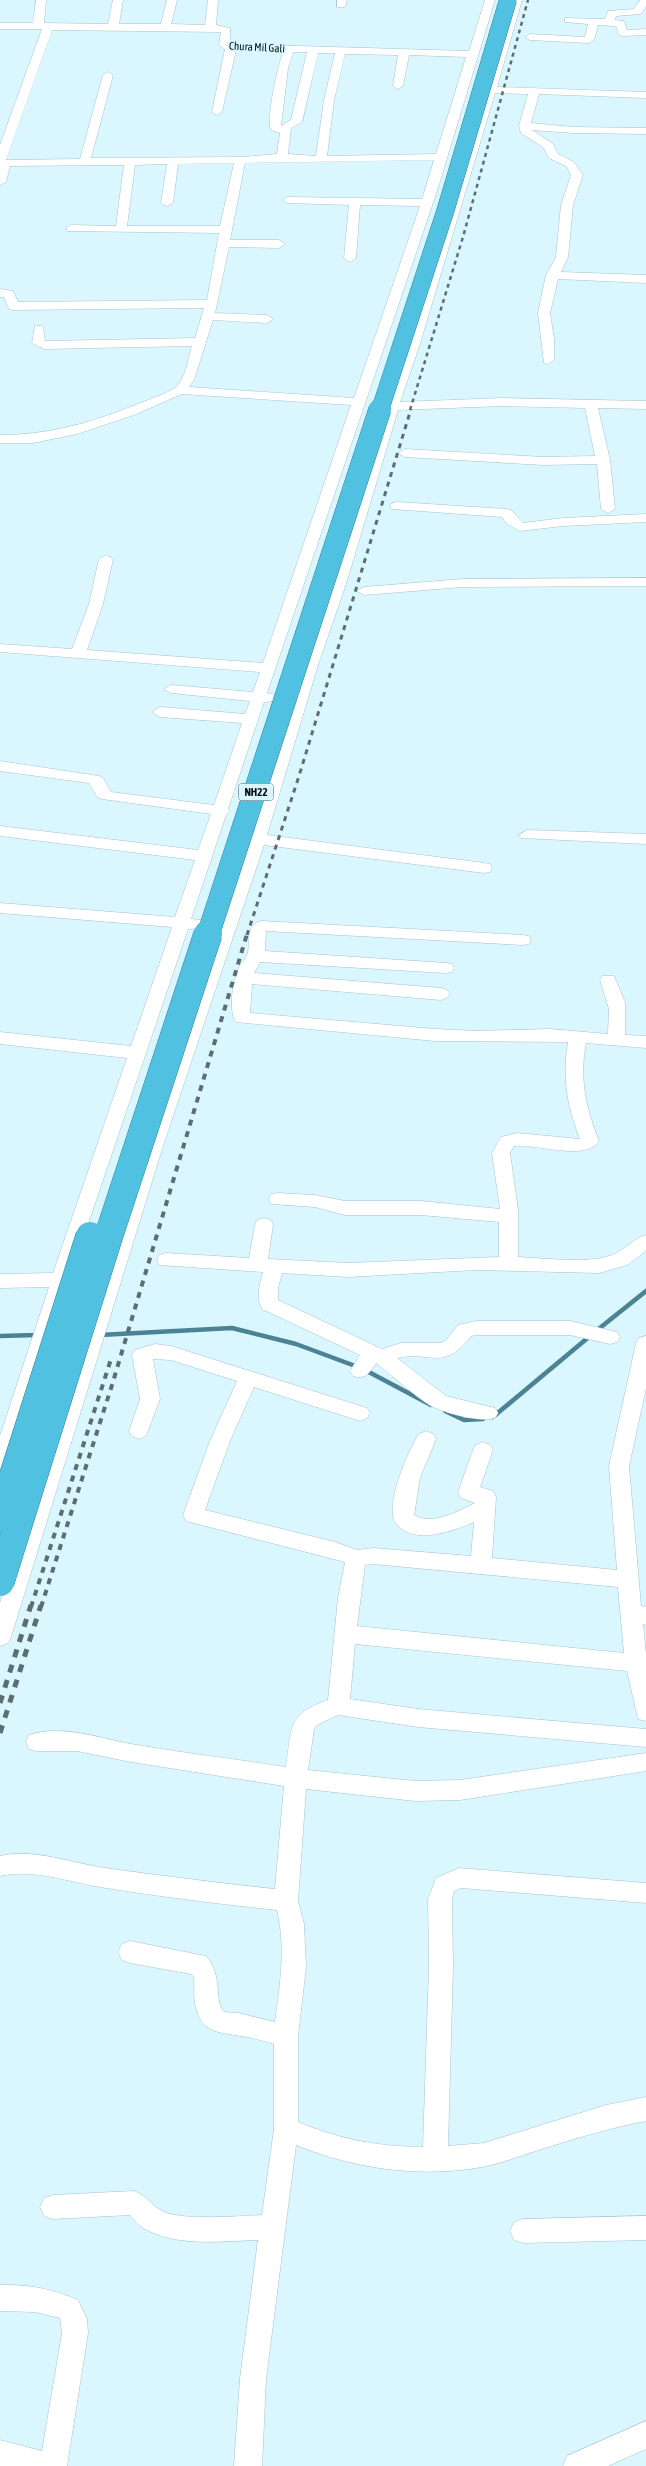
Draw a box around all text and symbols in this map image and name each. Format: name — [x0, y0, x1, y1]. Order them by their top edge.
street label: Chura Mil Gali — [229, 40, 285, 54]
road number: NH22 — [238, 784, 274, 800]

